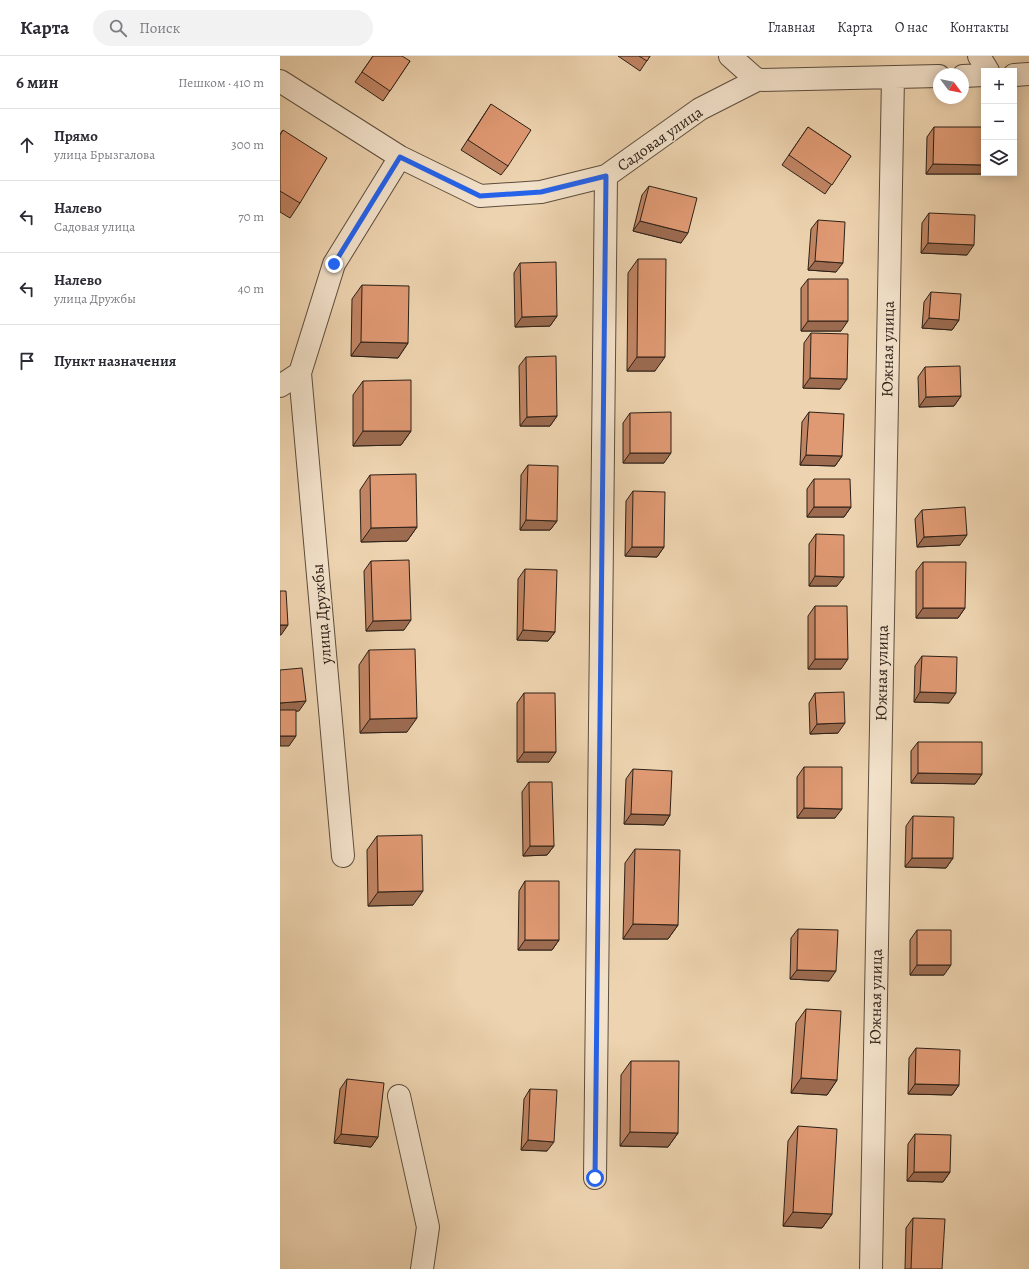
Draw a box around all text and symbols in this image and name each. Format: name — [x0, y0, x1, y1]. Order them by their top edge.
search box — [93, 10, 373, 46]
text: Карта — [20, 15, 69, 41]
icon: search — [107, 17, 129, 39]
text: Поиск — [139, 18, 180, 38]
text: Главная — [768, 18, 815, 37]
text: Карта — [837, 18, 873, 37]
text: О нас — [895, 18, 928, 37]
text: Контакты — [950, 18, 1009, 37]
north arrow — [933, 68, 969, 104]
map controls — [981, 68, 1017, 176]
button: + — [981, 68, 1017, 104]
text: 6 мин — [16, 71, 58, 94]
text: Пешком · 410 m — [178, 74, 264, 91]
street label: Садовая улица — [613, 101, 708, 177]
button: − — [981, 104, 1017, 140]
text: Прямо — [54, 126, 98, 146]
icon: ahead — [16, 134, 38, 156]
text: 300 m — [231, 136, 264, 153]
button: layers — [981, 140, 1017, 176]
text: улица Брызгалова — [54, 146, 155, 163]
text: Налево — [54, 198, 102, 218]
icon: left — [16, 206, 38, 228]
text: 70 m — [238, 208, 264, 225]
text: Садовая улица — [54, 218, 135, 235]
route end — [325, 255, 343, 273]
text: Налево — [54, 270, 102, 290]
icon: left — [16, 278, 38, 300]
text: 40 m — [238, 280, 264, 297]
text: улица Дружбы — [54, 290, 136, 307]
street label: Южная улица — [876, 300, 900, 397]
icon: arrive — [16, 350, 38, 372]
text: Пункт назначения — [54, 351, 176, 371]
street label: улица Дружбы — [307, 563, 337, 666]
street label: Южная улица — [870, 624, 894, 721]
street label: Южная улица — [864, 948, 888, 1045]
route start — [586, 1169, 604, 1187]

